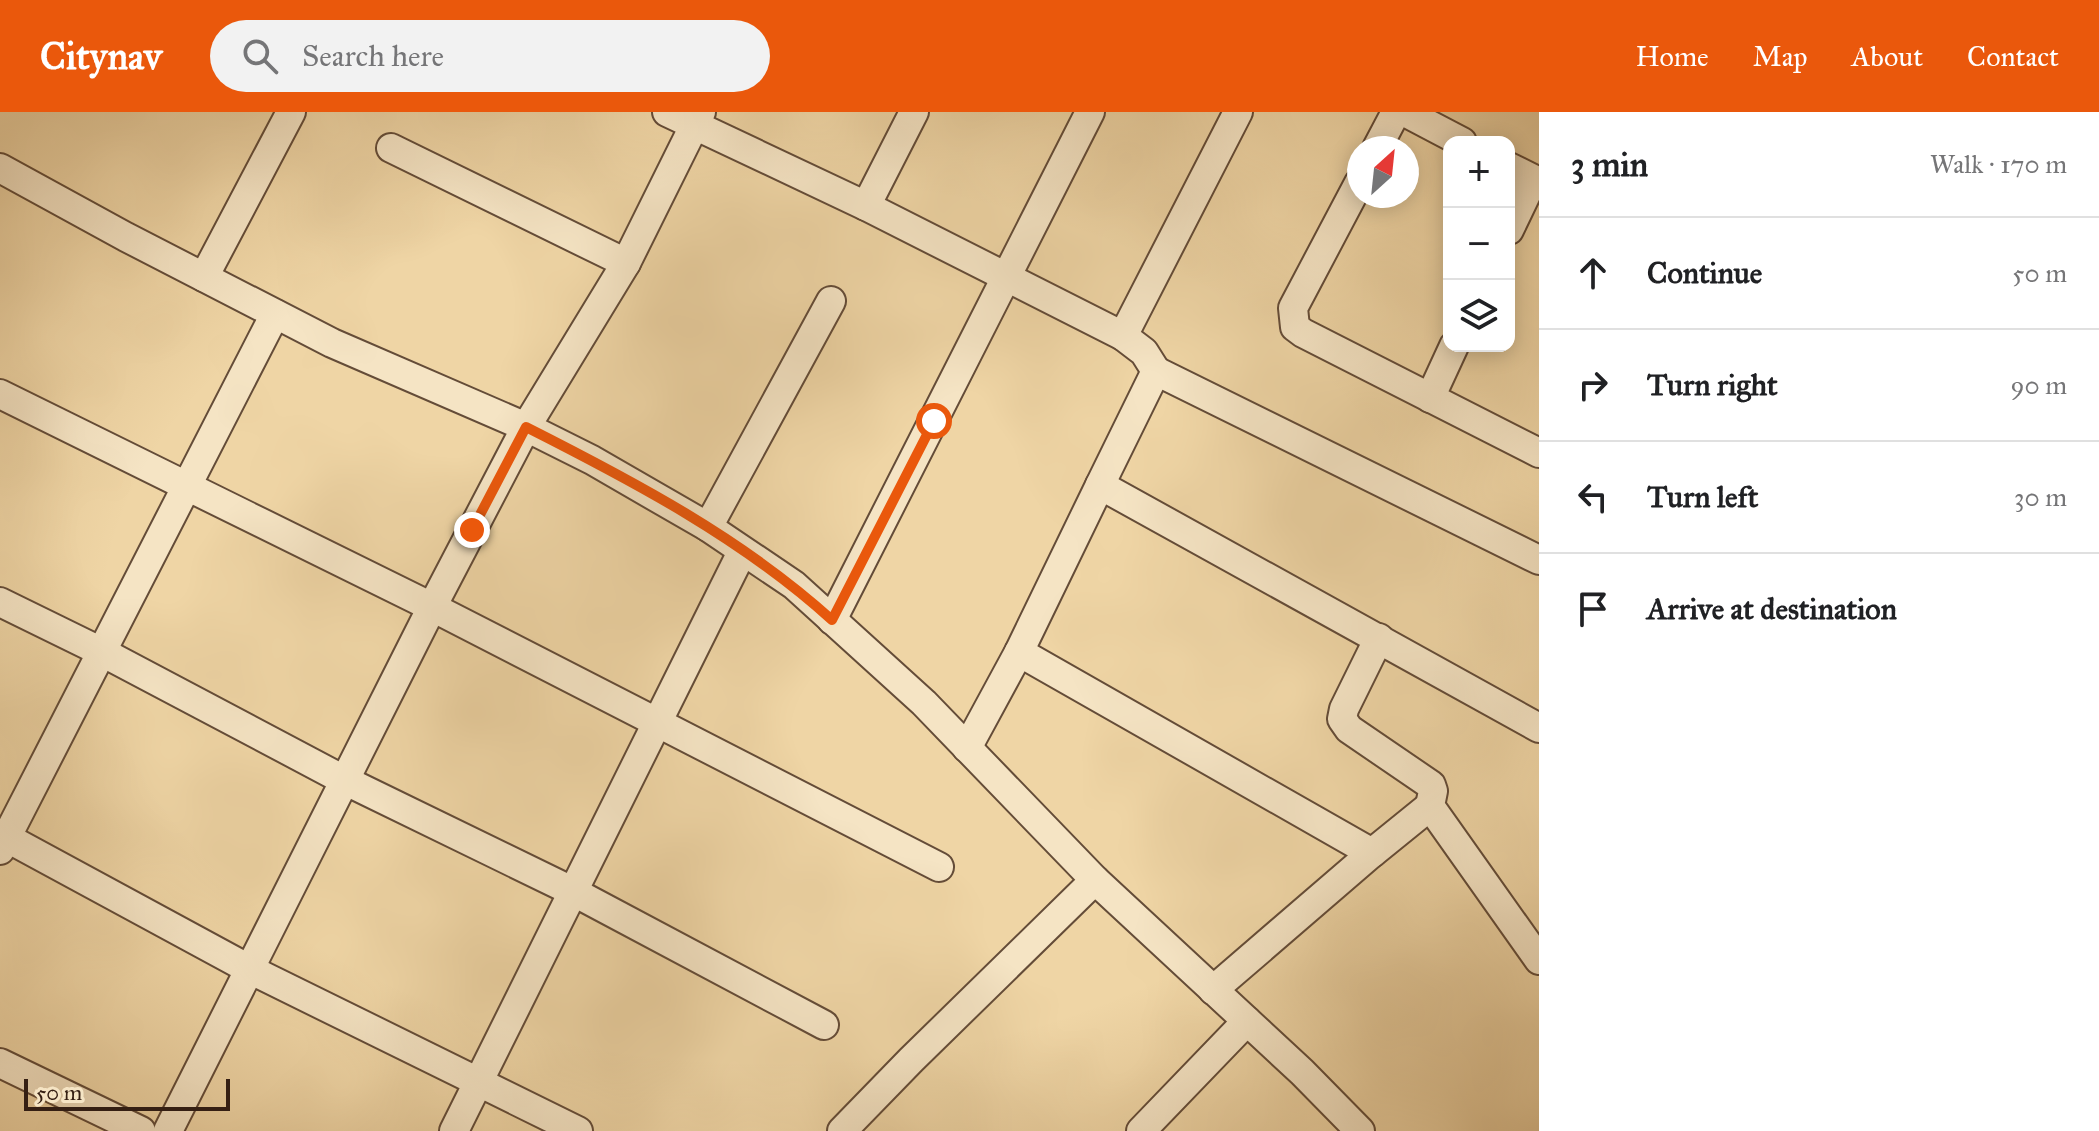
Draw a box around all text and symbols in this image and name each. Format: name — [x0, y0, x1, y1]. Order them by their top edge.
search box — [210, 20, 770, 92]
text: Citynav — [40, 33, 162, 79]
icon: search — [238, 34, 282, 78]
text: Search here — [302, 38, 444, 74]
text: Home — [1636, 39, 1709, 74]
text: Map — [1753, 39, 1807, 74]
text: About — [1851, 39, 1923, 74]
text: Contact — [1967, 39, 2059, 74]
north arrow — [1347, 136, 1419, 208]
map controls — [1443, 136, 1515, 352]
button: + — [1443, 136, 1515, 208]
text: 3 min — [1571, 144, 1648, 185]
text: Walk · 170 m — [1930, 148, 2067, 180]
button: − — [1443, 208, 1515, 280]
icon: ahead — [1571, 251, 1615, 295]
text: Continue — [1647, 255, 1762, 291]
text: 50 m — [2012, 257, 2067, 289]
button: layers — [1443, 280, 1515, 352]
icon: right — [1571, 363, 1615, 407]
text: Turn right — [1647, 367, 1778, 403]
text: 90 m — [2010, 369, 2067, 401]
route start — [916, 403, 952, 439]
icon: left — [1571, 475, 1615, 519]
text: Turn left — [1647, 479, 1758, 515]
text: 30 m — [2014, 481, 2067, 513]
route end — [454, 512, 490, 548]
icon: arrive — [1571, 587, 1615, 631]
text: Arrive at destination — [1647, 591, 1897, 627]
scale bar — [24, 1075, 230, 1111]
text: 50 m — [36, 1079, 82, 1106]

